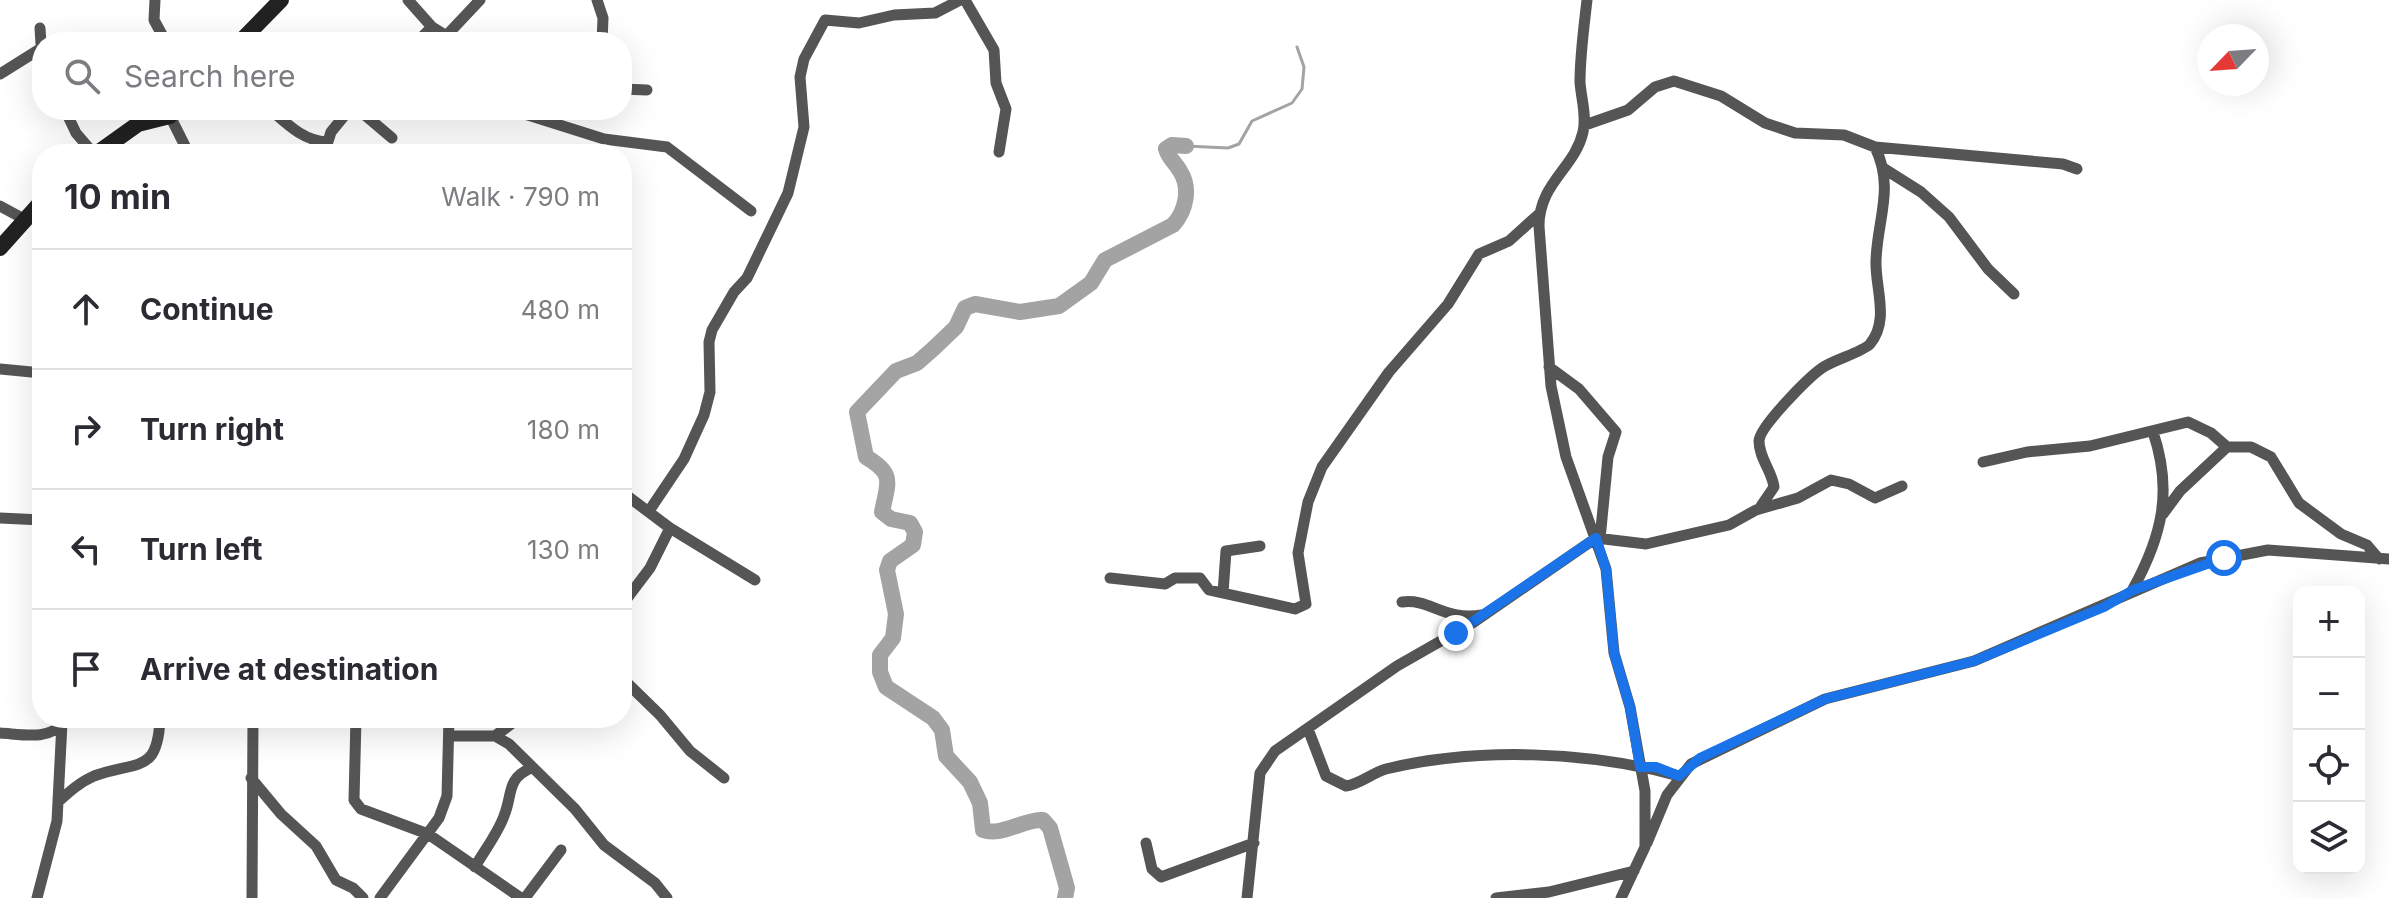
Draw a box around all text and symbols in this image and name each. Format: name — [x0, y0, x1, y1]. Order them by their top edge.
north arrow — [2197, 24, 2269, 96]
search box — [32, 32, 632, 120]
icon: search — [60, 54, 104, 98]
text: Search here — [124, 58, 296, 94]
text: 10 min — [64, 176, 171, 217]
text: Walk · 790 m — [441, 181, 600, 212]
icon: ahead — [64, 287, 108, 331]
text: Continue — [140, 291, 274, 327]
text: 480 m — [521, 294, 600, 325]
icon: right — [64, 407, 108, 451]
text: Turn right — [140, 411, 284, 447]
text: 180 m — [527, 414, 600, 445]
icon: left — [64, 527, 108, 571]
text: Turn left — [140, 531, 262, 567]
text: 130 m — [527, 534, 600, 565]
route start — [2206, 540, 2242, 576]
map controls — [2293, 586, 2365, 874]
button: + — [2293, 586, 2365, 658]
route end — [1438, 615, 1474, 651]
icon: arrive — [64, 647, 108, 691]
text: Arrive at destination — [140, 651, 438, 687]
button: − — [2293, 658, 2365, 730]
button: locate — [2293, 730, 2365, 802]
button: layers — [2293, 802, 2365, 874]

